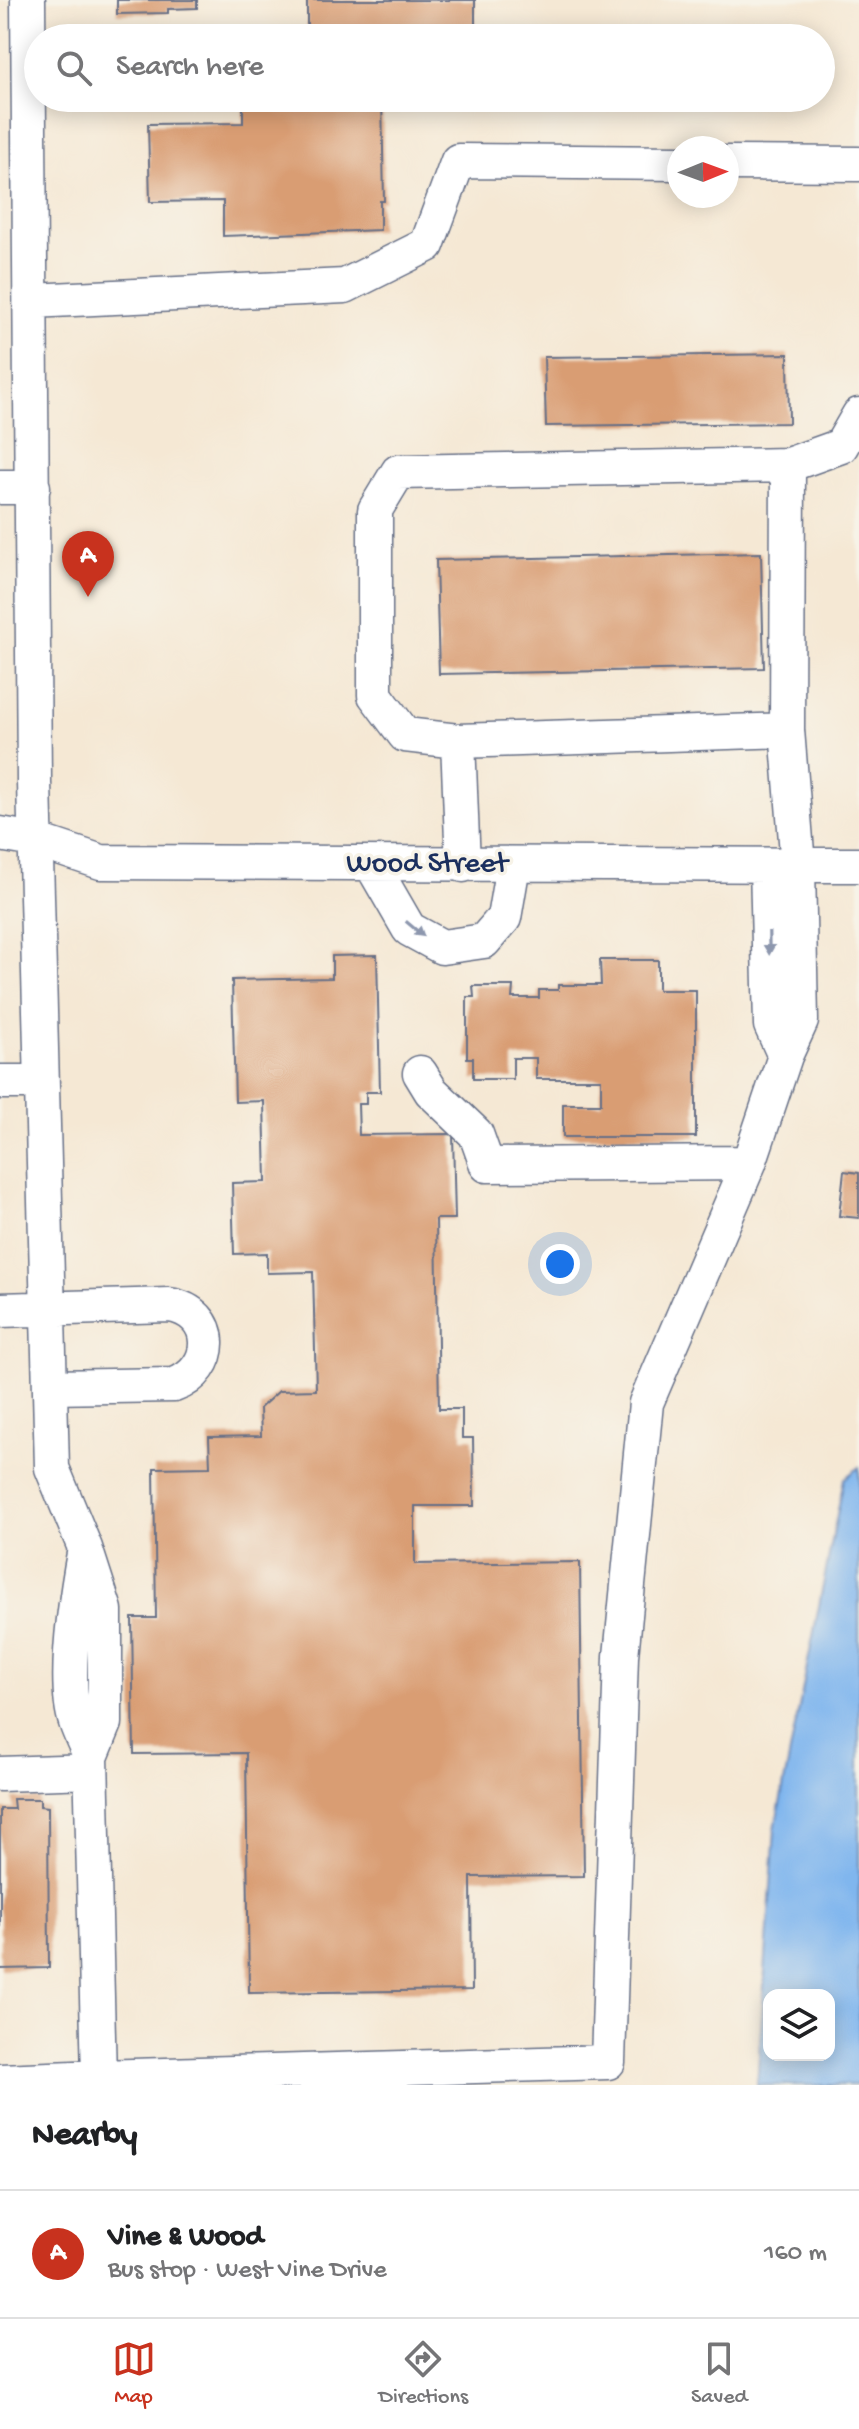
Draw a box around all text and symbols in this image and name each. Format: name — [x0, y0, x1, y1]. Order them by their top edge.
search box — [24, 24, 835, 112]
icon: search — [52, 46, 96, 90]
text: Search here — [116, 51, 264, 86]
north arrow — [667, 136, 739, 208]
pin: A — [62, 531, 114, 597]
street label: Wood Street — [346, 848, 510, 883]
one-way arrow — [404, 920, 424, 937]
one-way arrow — [763, 931, 775, 956]
your location — [540, 1244, 580, 1284]
map controls — [763, 1989, 835, 2061]
button: layers — [763, 1989, 835, 2061]
text: Nearby — [32, 2117, 137, 2157]
text: Vine & Wood — [108, 2221, 263, 2256]
text: A — [50, 2239, 66, 2270]
text: 160 m — [764, 2239, 827, 2270]
text: Bus stop · West Vine Drive — [108, 2256, 387, 2287]
tab: Map — [112, 2337, 156, 2411]
tab: Directions — [379, 2337, 468, 2411]
tab: Saved — [691, 2337, 747, 2411]

